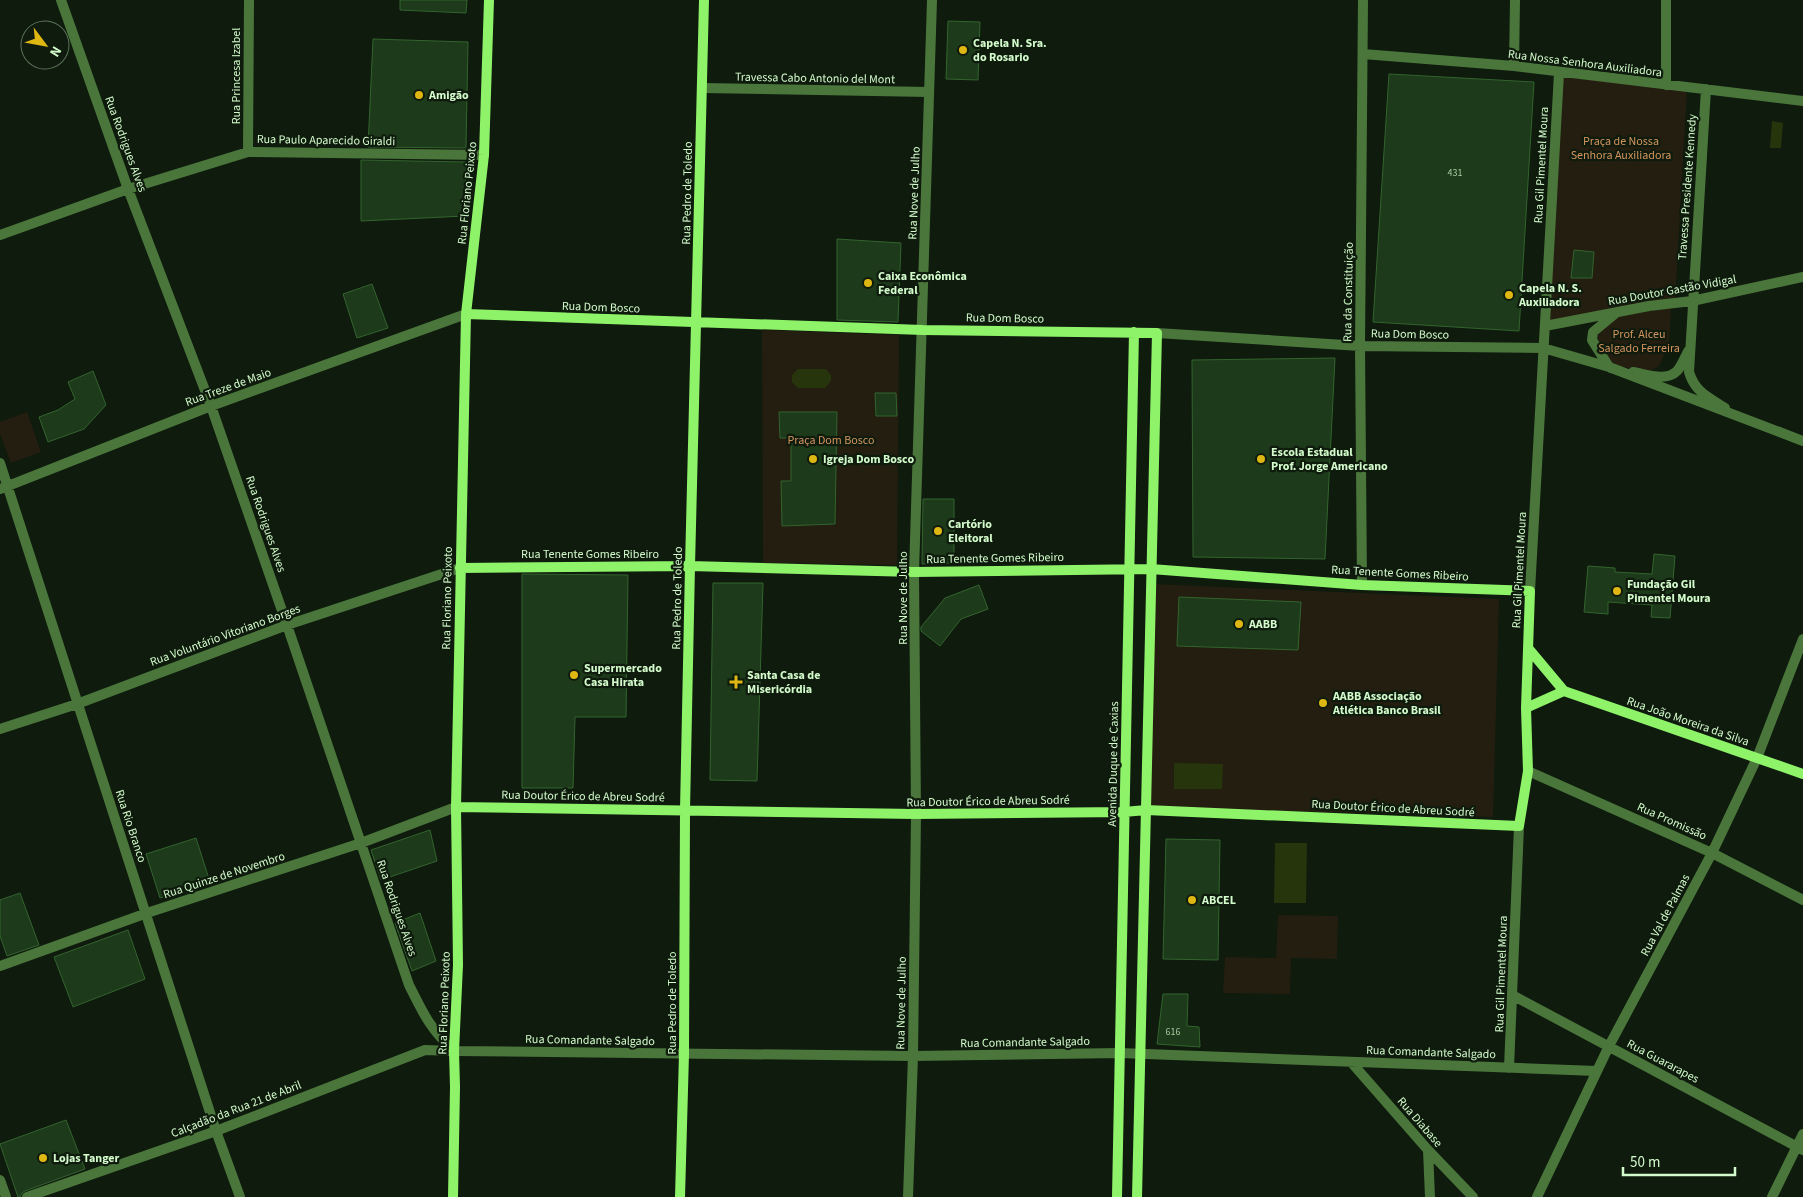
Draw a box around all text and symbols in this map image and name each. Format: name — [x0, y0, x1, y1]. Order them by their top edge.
north arrow — [20, 20, 70, 70]
street label: Rua Princesa Izabel — [228, 28, 245, 124]
place label: Capela N. Sra. do Rosario — [973, 35, 1047, 66]
text: N — [44, 42, 66, 61]
marker: Capela N. Sra. do Rosario — [957, 44, 969, 56]
street label: Rua Nossa Senhora Auxiliadora — [1507, 46, 1663, 81]
street label: Travessa Cabo Antonio del Mont — [735, 69, 895, 88]
place label: Amigão — [428, 87, 469, 104]
marker: Amigão — [413, 89, 425, 101]
street label: Rua Rodrigues Alves — [100, 94, 151, 194]
street label: Rua Gil Pimentel Moura — [1530, 106, 1553, 224]
street label: Travessa Presidente Kennedy — [1674, 113, 1701, 261]
street label: Rua Paulo Aparecido Giraldi — [257, 131, 395, 150]
park label: Praça de Nossa Senhora Auxiliadora — [1571, 133, 1671, 164]
street label: Rua Floriano Peixoto — [454, 141, 481, 245]
street label: Rua Pedro de Toledo — [678, 141, 697, 245]
street label: Rua Nove de Julho — [904, 146, 925, 240]
house number: 431 — [1448, 166, 1462, 180]
street label: Rua da Constituição — [1339, 242, 1358, 342]
place label: Caixa Econômica Federal — [878, 268, 967, 299]
street label: Rua Doutor Gastão Vidigal — [1607, 271, 1738, 310]
marker: Caixa Econômica Federal — [862, 277, 874, 289]
place label: Capela N. S. Auxiliadora — [1518, 280, 1582, 311]
marker: Capela N. S. Auxiliadora — [1503, 289, 1515, 301]
street label: Rua Dom Bosco — [562, 298, 640, 317]
street label: Rua Dom Bosco — [966, 309, 1044, 328]
street label: Rua Dom Bosco — [1371, 325, 1449, 344]
park label: Prof. Alceu Salgado Ferreira — [1598, 326, 1680, 357]
street label: Rua Treze de Maio — [183, 364, 273, 411]
park label: Praça Dom Bosco — [787, 432, 875, 449]
place label: Escola Estadual Prof. Jorge Americano — [1271, 444, 1388, 475]
place label: Igreja Dom Bosco — [823, 451, 914, 468]
marker: Igreja Dom Bosco — [807, 453, 819, 465]
marker: Escola Estadual Prof. Jorge Americano — [1255, 453, 1267, 465]
street label: Rua Rodrigues Alves — [241, 474, 290, 575]
street label: Rua Gil Pimentel Moura — [1508, 511, 1531, 629]
place label: Cartório Eleitoral — [948, 516, 993, 547]
marker: Cartório Eleitoral — [932, 525, 944, 537]
street label: Rua Floriano Peixoto — [438, 546, 457, 650]
street label: Rua Tenente Gomes Ribeiro — [521, 546, 659, 563]
street label: Rua Pedro de Toledo — [668, 546, 687, 650]
street label: Rua Tenente Gomes Ribeiro — [926, 549, 1064, 568]
street label: Rua Nove de Julho — [895, 551, 912, 645]
street label: Rua Tenente Gomes Ribeiro — [1331, 561, 1469, 586]
place label: Fundação Gil Pimentel Moura — [1627, 576, 1711, 607]
marker: Fundação Gil Pimentel Moura — [1611, 585, 1623, 597]
street label: Rua Voluntário Vitoriano Borges — [148, 600, 303, 671]
place label: AABB — [1248, 616, 1277, 633]
marker: AABB — [1233, 618, 1245, 630]
place label: Supermercado Casa Hirata — [584, 660, 662, 691]
place label: Santa Casa de Misericórdia — [747, 667, 820, 698]
marker: Supermercado Casa Hirata — [568, 669, 580, 681]
marker: Santa Casa de Misericórdia — [729, 675, 743, 689]
place label: AABB Associação Atlética Banco Brasil — [1332, 688, 1441, 719]
street label: Rua João Moreira da Silva — [1624, 693, 1751, 750]
marker: AABB Associação Atlética Banco Brasil — [1317, 697, 1329, 709]
street label: Avenida Duque de Caxias — [1104, 701, 1123, 827]
street label: Rua Rio Branco — [111, 787, 150, 865]
street label: Rua Doutor Érico de Abreu Sodré — [501, 787, 665, 806]
street label: Rua Doutor Érico de Abreu Sodré — [906, 792, 1070, 811]
street label: Rua Doutor Érico de Abreu Sodré — [1311, 796, 1475, 821]
street label: Rua Promissão — [1634, 799, 1709, 844]
street label: Rua Quinze de Novembro — [161, 848, 287, 903]
street label: Rua Rodrigues Alves — [372, 858, 421, 959]
street label: Rua Val de Palmas — [1637, 871, 1694, 959]
place label: ABCEL — [1201, 892, 1236, 909]
marker: ABCEL — [1186, 894, 1198, 906]
street label: Rua Gil Pimentel Moura — [1491, 915, 1512, 1033]
street label: Rua Floriano Peixoto — [434, 951, 455, 1055]
street label: Rua Pedro de Toledo — [664, 951, 681, 1055]
street label: Rua Nove de Julho — [892, 956, 911, 1050]
house number: 616 — [1166, 1025, 1180, 1039]
street label: Rua Comandante Salgado — [525, 1031, 655, 1050]
street label: Rua Comandante Salgado — [960, 1033, 1090, 1052]
street label: Rua Guararapes — [1624, 1035, 1702, 1088]
street label: Rua Comandante Salgado — [1366, 1042, 1496, 1063]
street label: Calçadão da Rua 21 de Abril — [168, 1077, 304, 1142]
street label: Rua Diabase — [1393, 1093, 1446, 1151]
scale bar — [1623, 1144, 1736, 1176]
place label: Lojas Tanger — [53, 1150, 120, 1167]
marker: Lojas Tanger — [37, 1152, 49, 1164]
text: 50 m — [1630, 1152, 1660, 1173]

